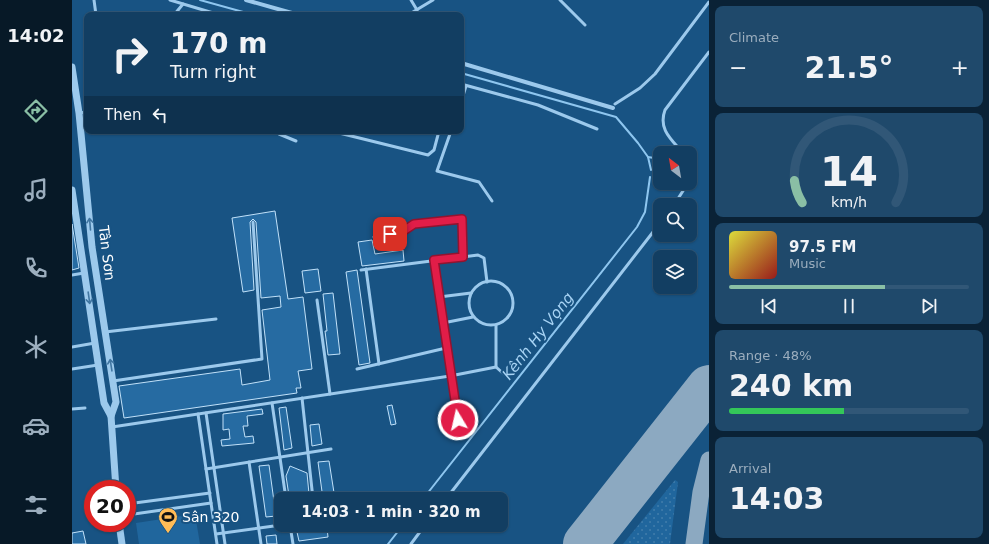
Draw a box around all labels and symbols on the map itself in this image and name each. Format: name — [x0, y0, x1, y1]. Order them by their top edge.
north arrow — [653, 146, 697, 190]
pin — [373, 217, 407, 251]
one-way arrow — [86, 218, 93, 231]
street label: Tân Sơn — [96, 224, 118, 281]
water label: Kênh Hy Vọng — [498, 289, 578, 383]
one-way arrow — [85, 291, 93, 304]
one-way arrow — [106, 358, 114, 371]
position arrow — [437, 399, 479, 441]
speed limit sign: 20 — [84, 480, 136, 532]
sports icon: Sân 320 — [157, 506, 179, 534]
place label: Sân 320 — [182, 509, 240, 525]

